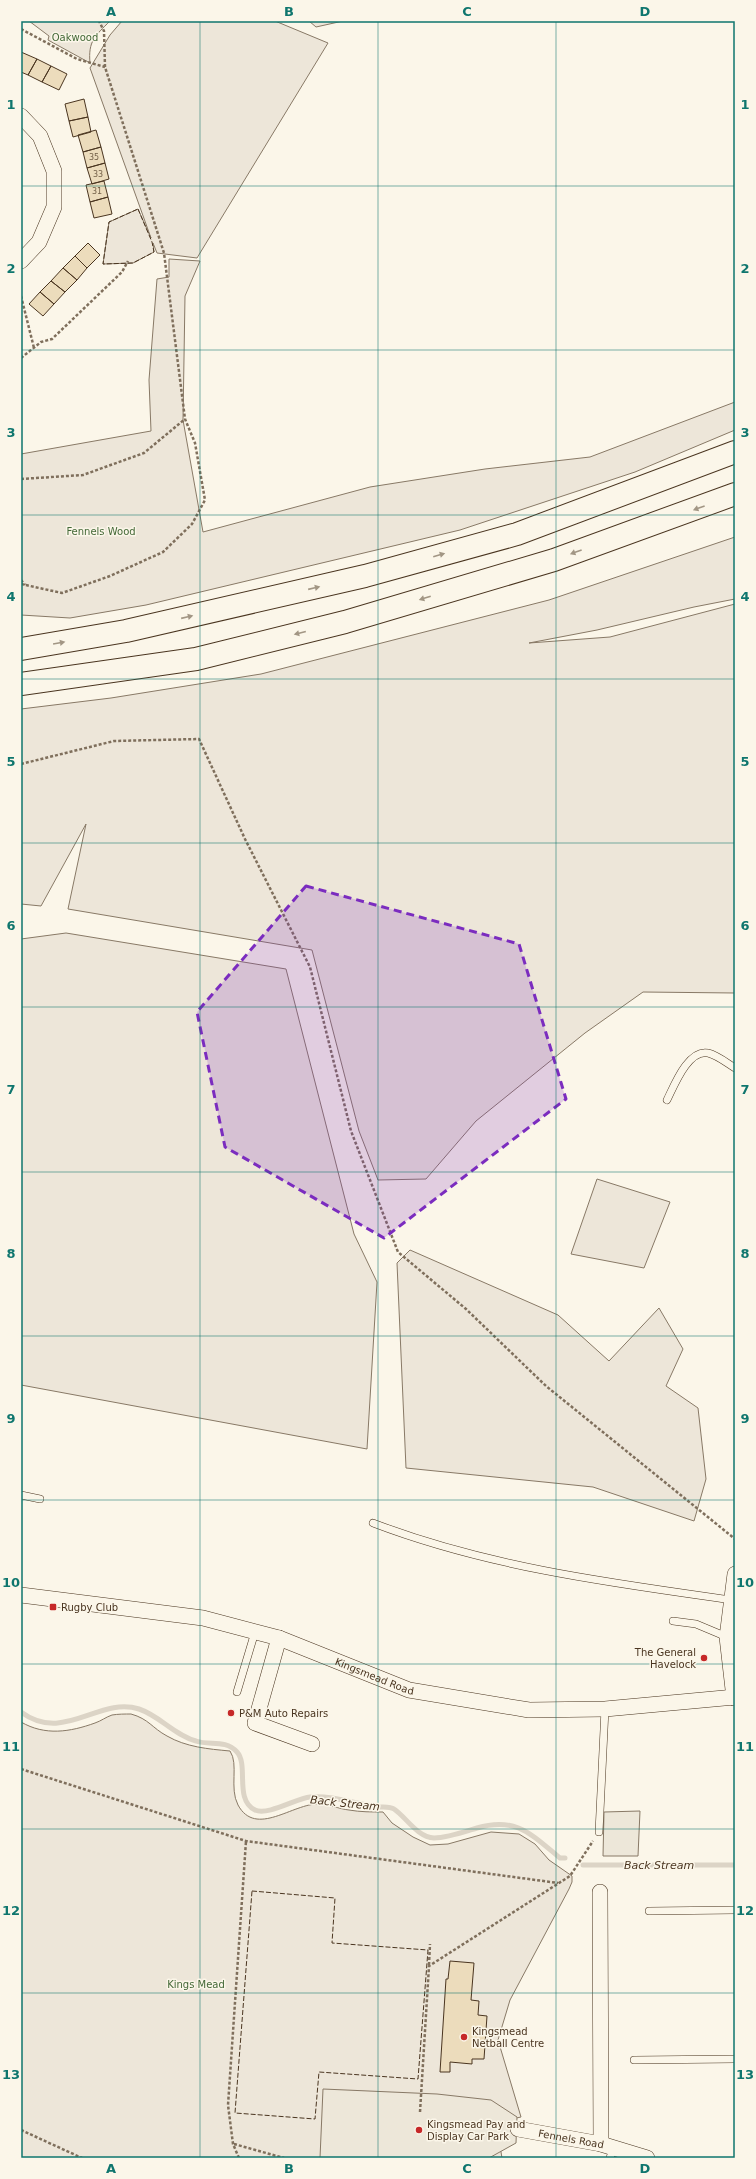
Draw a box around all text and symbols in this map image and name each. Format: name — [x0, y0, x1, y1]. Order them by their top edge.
text: A — [106, 4, 116, 19]
text: B — [284, 4, 294, 19]
text: C — [462, 4, 472, 19]
text: D — [640, 4, 651, 19]
park label: Oakwood — [52, 32, 98, 43]
text: 1 — [6, 97, 16, 112]
text: 1 — [740, 97, 750, 112]
house number: 35 — [89, 153, 99, 162]
house number: 33 — [93, 170, 103, 179]
house number: 31 — [92, 187, 102, 196]
text: 2 — [6, 261, 16, 276]
text: 2 — [740, 261, 750, 276]
text: 3 — [6, 425, 16, 440]
text: 3 — [740, 425, 750, 440]
one-way arrow — [692, 505, 704, 511]
park label: Fennels Wood — [66, 526, 136, 537]
one-way arrow — [570, 549, 582, 555]
one-way arrow — [434, 552, 446, 558]
one-way arrow — [308, 585, 320, 591]
text: 4 — [6, 589, 16, 604]
text: 4 — [740, 589, 750, 604]
one-way arrow — [419, 595, 431, 601]
one-way arrow — [181, 613, 193, 619]
one-way arrow — [294, 630, 306, 636]
one-way arrow — [53, 640, 66, 646]
text: 5 — [6, 754, 16, 769]
text: 5 — [740, 754, 750, 769]
text: 6 — [6, 918, 16, 933]
text: 6 — [740, 918, 750, 933]
text: 7 — [6, 1082, 16, 1097]
text: 7 — [740, 1082, 750, 1097]
text: 8 — [6, 1246, 16, 1261]
text: 8 — [740, 1246, 750, 1261]
text: 9 — [6, 1411, 16, 1426]
text: 9 — [740, 1411, 750, 1426]
text: 10 — [2, 1575, 20, 1590]
text: 10 — [736, 1575, 754, 1590]
marker: Rugby Club — [48, 1602, 58, 1612]
place label: Rugby Club — [61, 1602, 118, 1613]
place label: The General Havelock — [634, 1647, 696, 1670]
marker: The General Havelock — [699, 1653, 709, 1663]
street label: Kingsmead Road — [333, 1656, 415, 1697]
marker: P&M Auto Repairs — [226, 1708, 236, 1718]
place label: P&M Auto Repairs — [239, 1708, 328, 1719]
text: 11 — [2, 1739, 20, 1754]
text: 11 — [736, 1739, 754, 1754]
water label: Back Stream — [309, 1793, 381, 1814]
water label: Back Stream — [624, 1859, 694, 1872]
text: 12 — [2, 1903, 20, 1918]
text: 12 — [736, 1903, 754, 1918]
park label: Kings Mead — [167, 1979, 225, 1990]
place label: Kingsmead Netball Centre — [472, 2026, 544, 2049]
marker: Kingsmead Netball Centre — [459, 2032, 469, 2042]
text: 13 — [2, 2067, 20, 2082]
text: 13 — [736, 2067, 754, 2082]
place label: Kingsmead Pay and Display Car Park — [427, 2119, 525, 2142]
marker: Kingsmead Pay and Display Car Park — [414, 2125, 424, 2135]
street label: Fennels Road — [537, 2128, 605, 2150]
text: A — [106, 2161, 116, 2176]
text: B — [284, 2161, 294, 2176]
text: C — [462, 2161, 472, 2176]
text: D — [640, 2161, 651, 2176]

